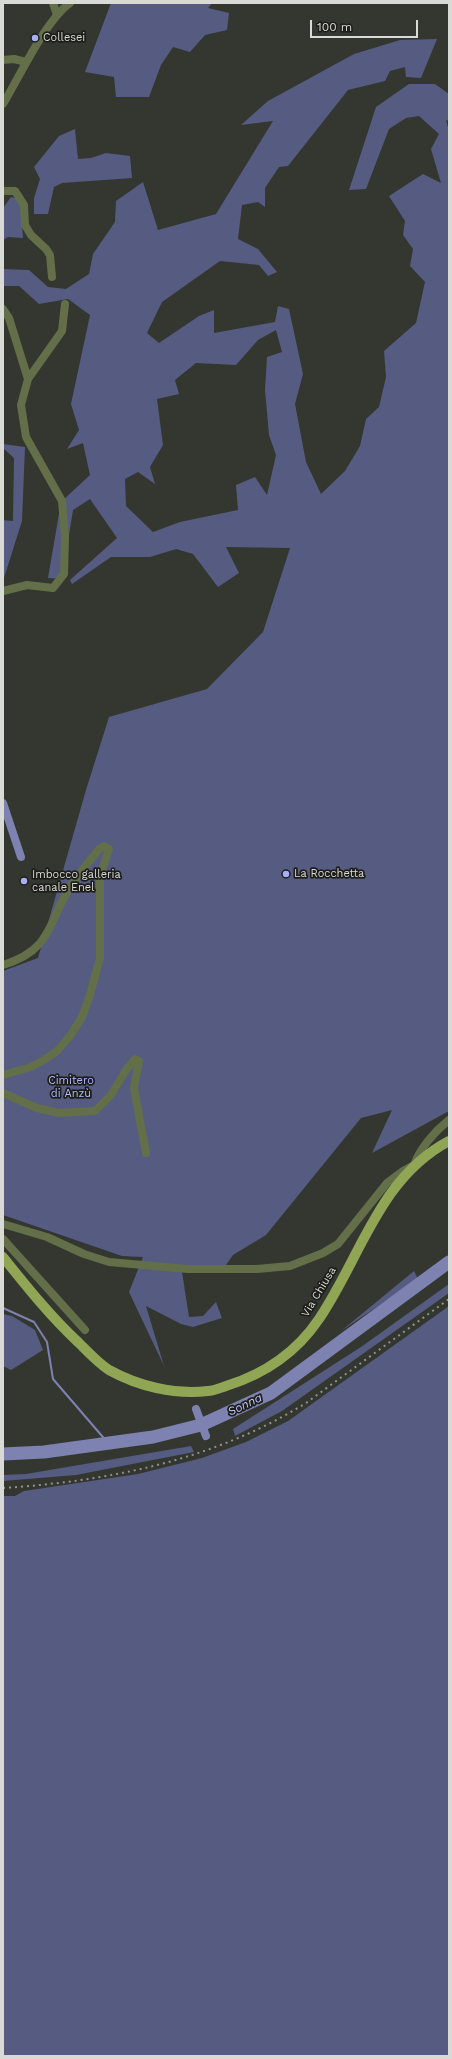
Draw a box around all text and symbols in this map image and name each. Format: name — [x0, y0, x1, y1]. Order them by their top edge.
scale bar — [312, 12, 420, 38]
text: 100 m — [317, 20, 352, 34]
place label: Collesei — [43, 31, 85, 45]
marker: Collesei — [30, 33, 40, 43]
place label: La Rocchetta — [294, 867, 364, 881]
place label: Imbocco galleria canale Enel — [32, 868, 121, 894]
marker: La Rocchetta — [281, 869, 291, 879]
marker: Imbocco galleria canale Enel — [19, 876, 29, 886]
park label: Cimitero di Anzù — [48, 1074, 94, 1100]
street label: Via Chiusa — [299, 1265, 339, 1319]
water label: Sonna — [225, 1391, 265, 1419]

